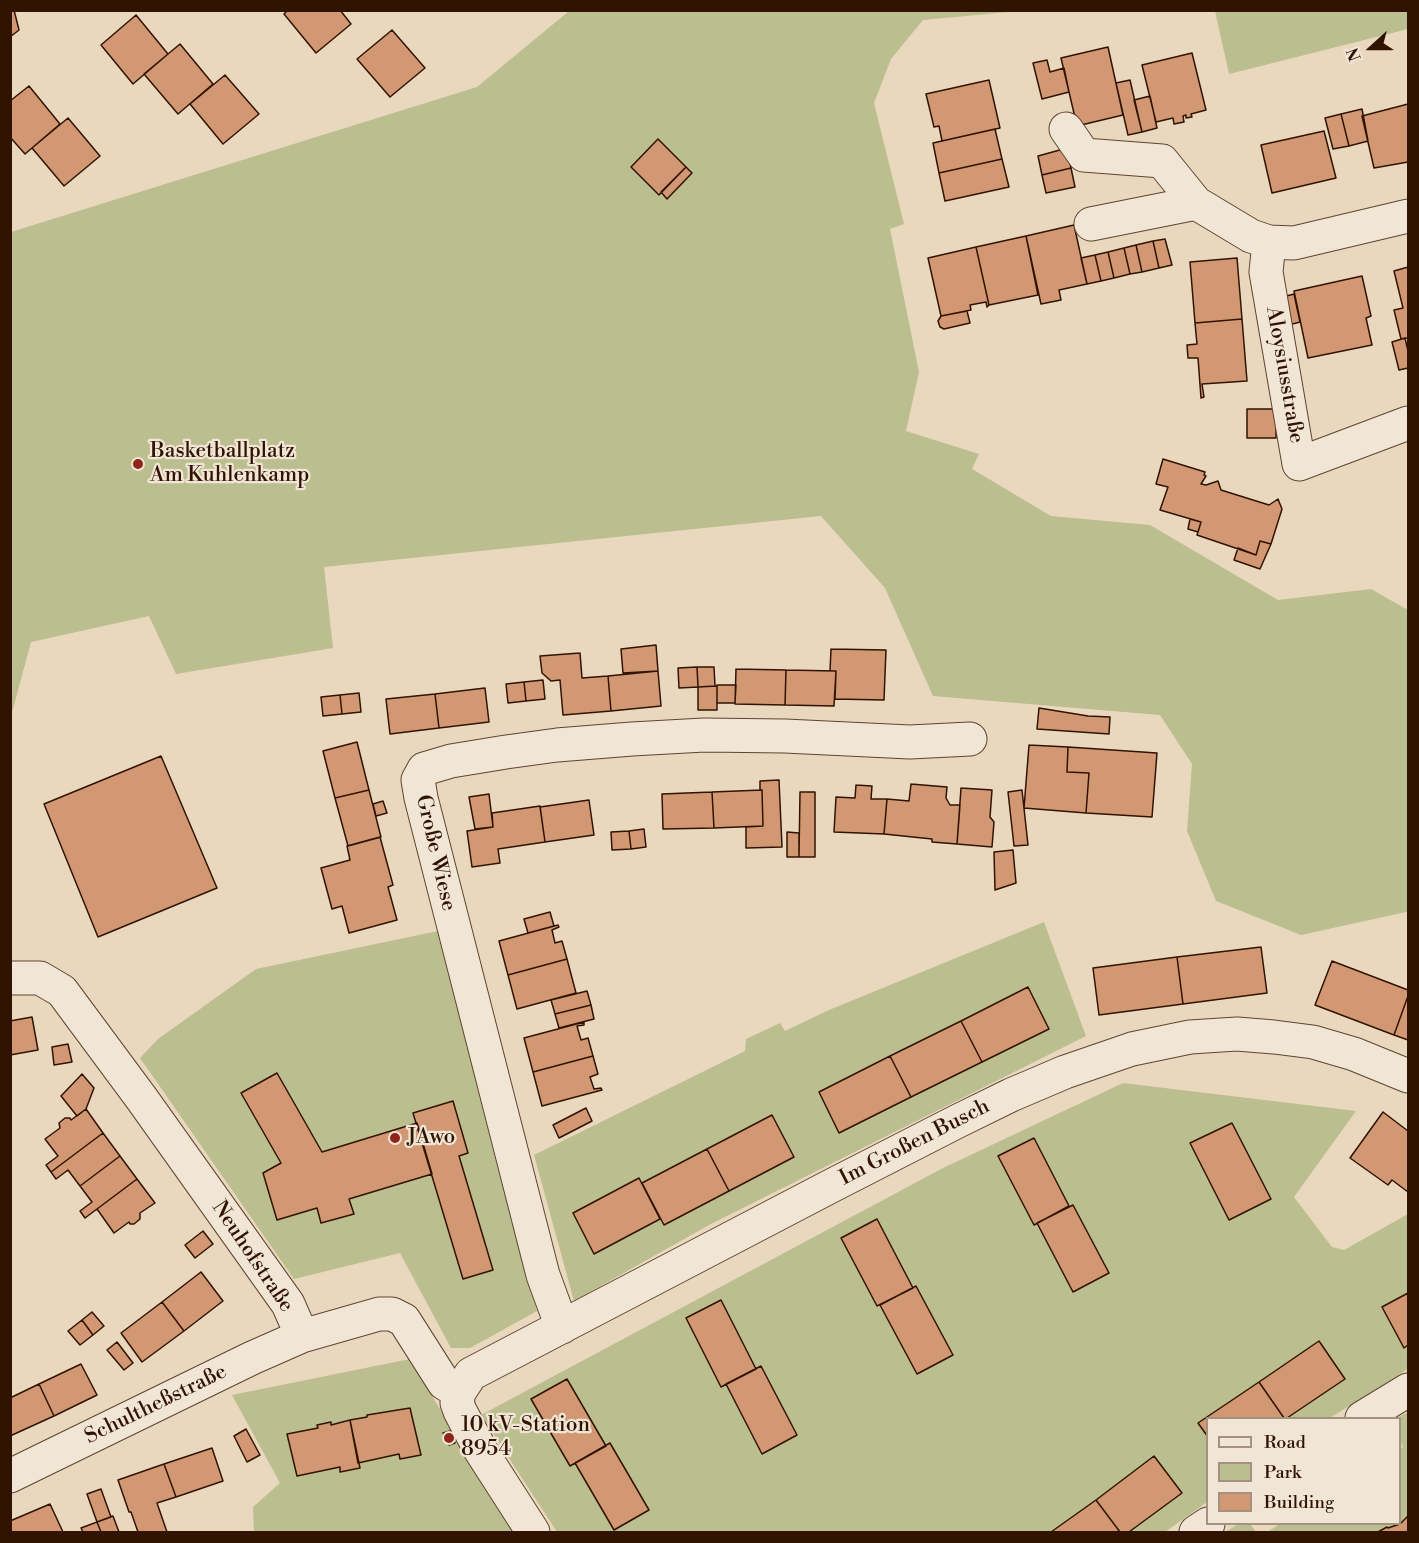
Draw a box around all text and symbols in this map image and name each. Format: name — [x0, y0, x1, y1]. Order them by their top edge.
north arrow — [1341, 18, 1401, 78]
text: N — [1343, 45, 1366, 64]
street label: Aloysiusstraße — [1260, 305, 1308, 445]
place label: Basketballplatz Am Kuhlenkamp — [150, 439, 309, 489]
marker: Basketballplatz Am Kuhlenkamp — [131, 457, 145, 471]
street label: Große Wiese — [409, 792, 461, 914]
street label: Im Großen Busch — [836, 1094, 994, 1192]
place label: JAwo — [407, 1125, 455, 1151]
marker: JAwo — [388, 1131, 402, 1145]
street label: Neuhofstraße — [206, 1197, 298, 1317]
street label: Schultheßstraße — [81, 1360, 231, 1450]
place label: 10 kV-Station 8954 — [461, 1413, 590, 1463]
legend — [1206, 1417, 1401, 1525]
marker: 10 kV-Station 8954 — [442, 1431, 456, 1445]
text: Road — [1264, 1431, 1306, 1454]
text: Park — [1264, 1461, 1301, 1484]
text: Building — [1264, 1491, 1334, 1514]

